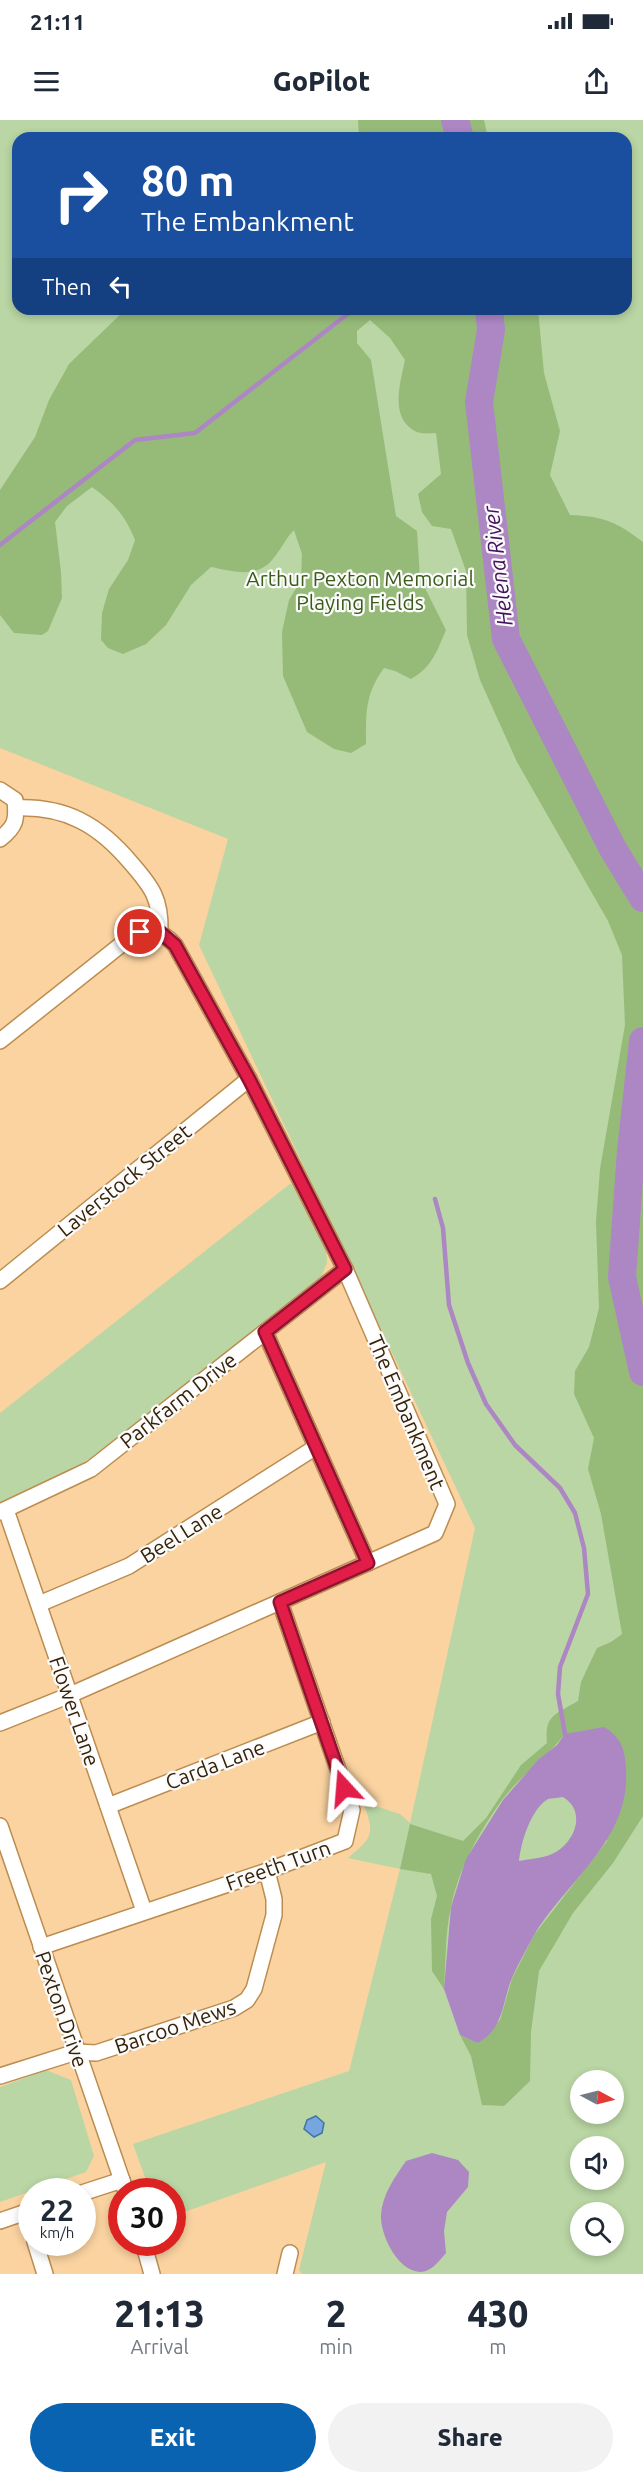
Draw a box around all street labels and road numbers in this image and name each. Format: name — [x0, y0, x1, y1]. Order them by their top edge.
street label: Laverstock Street — [52, 1119, 196, 1241]
street label: The Embankment — [364, 1331, 450, 1493]
street label: Parkfarm Drive — [115, 1347, 241, 1453]
street label: Beel Lane — [136, 1498, 226, 1568]
street label: Flower Lane — [45, 1653, 105, 1769]
street label: Carda Lane — [162, 1734, 268, 1794]
street label: Freeth Turn — [222, 1835, 334, 1895]
street label: Pexton Drive — [31, 1948, 93, 2070]
street label: Barcoo Mews — [111, 1994, 239, 2058]

